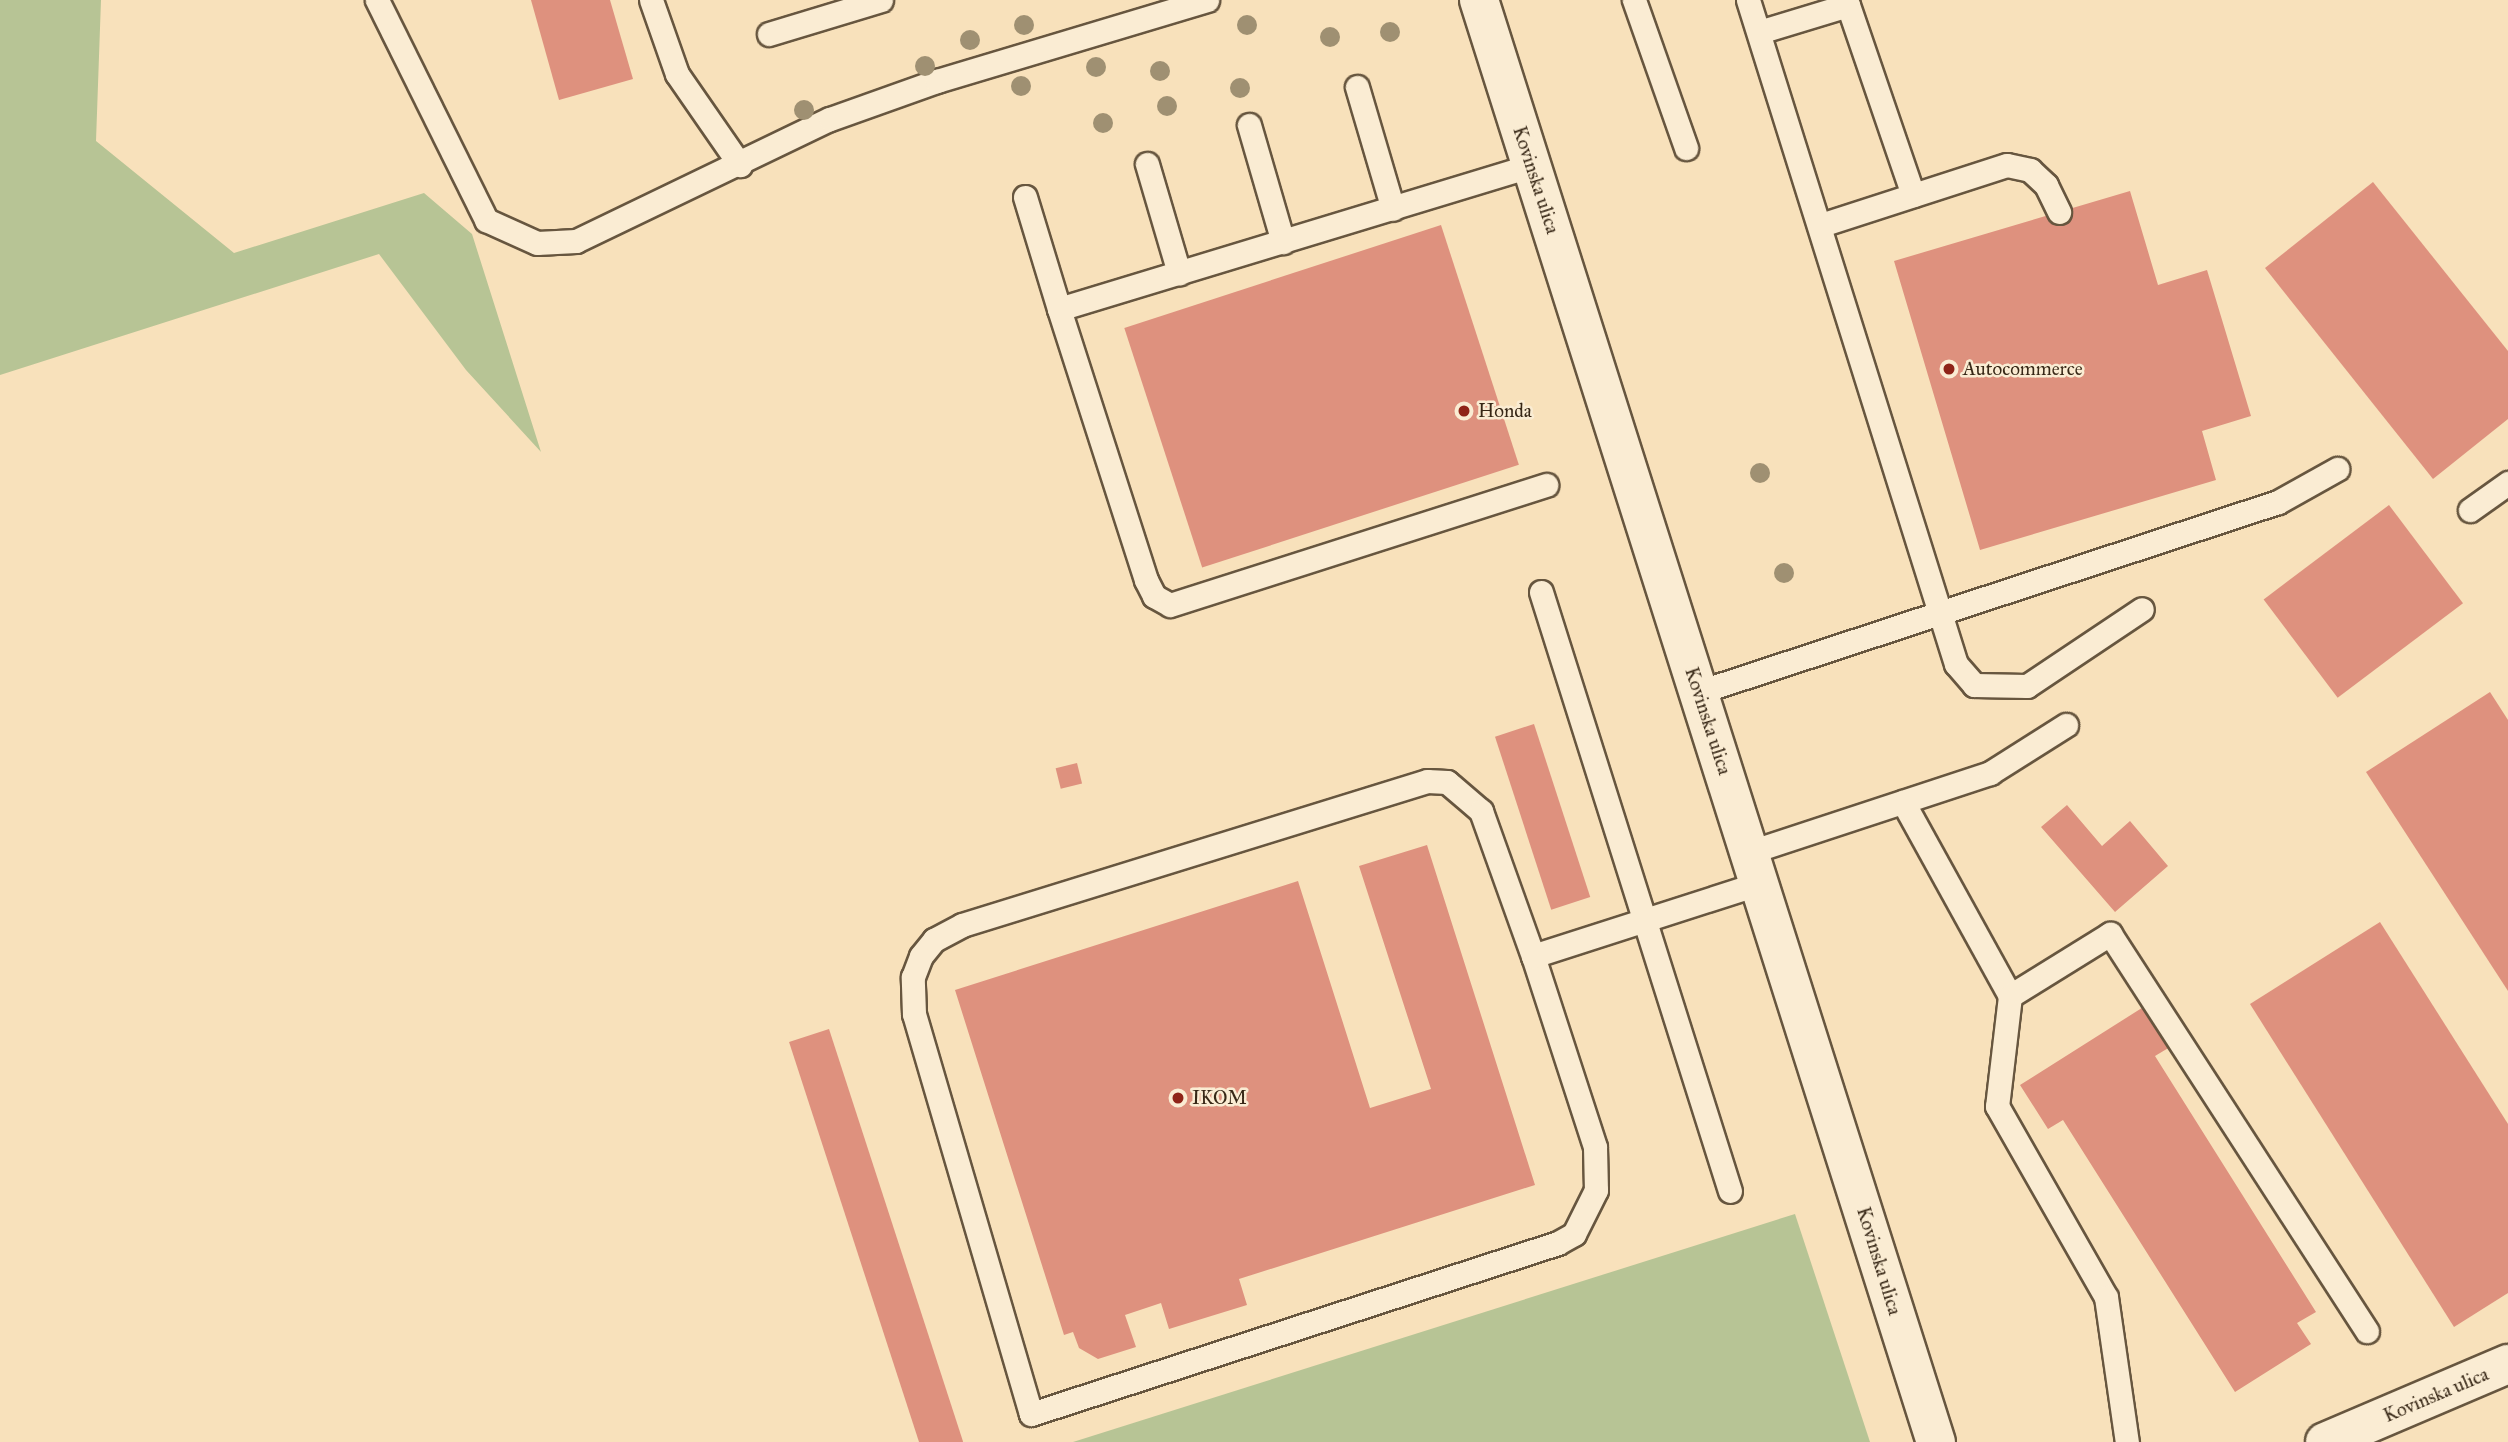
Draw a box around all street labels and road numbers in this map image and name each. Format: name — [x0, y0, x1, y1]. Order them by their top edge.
street label: Kovinska ulica — [1508, 123, 1564, 237]
street label: Kovinska ulica — [1680, 664, 1736, 778]
street label: Kovinska ulica — [1852, 1204, 1906, 1318]
street label: Kovinska ulica — [2380, 1363, 2492, 1427]

